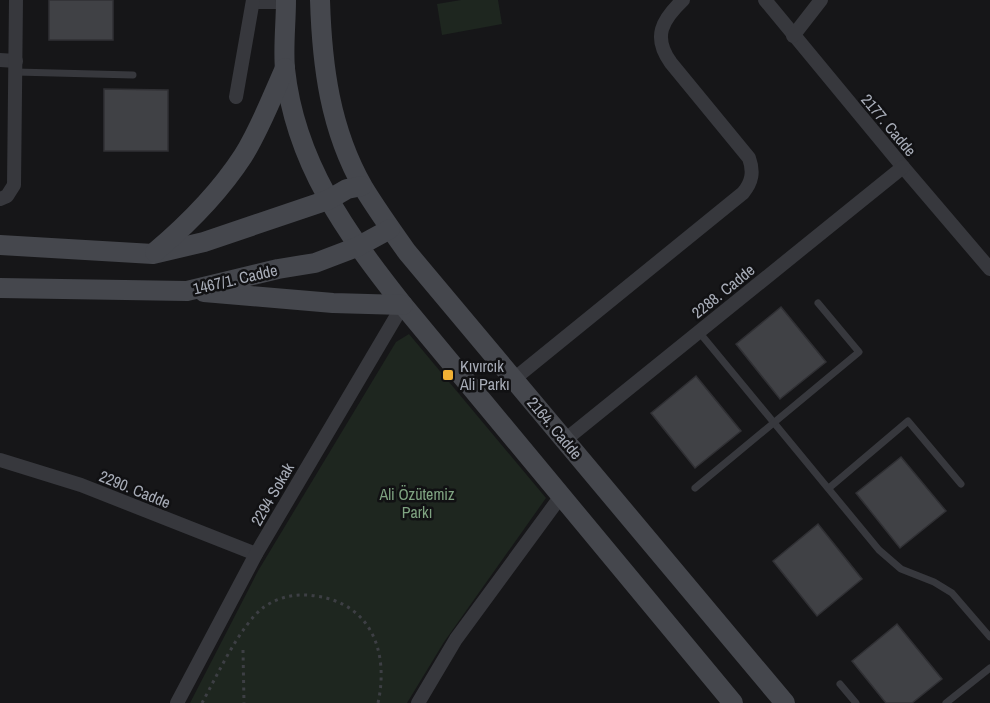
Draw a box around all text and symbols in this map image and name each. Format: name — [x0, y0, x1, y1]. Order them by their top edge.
street label: 2177. Cadde — [856, 89, 922, 161]
street label: 1467/1. Cadde — [191, 259, 279, 299]
street label: 2288. Cadde — [687, 259, 759, 323]
place label: Kıvırcık Ali Parkı — [459, 355, 510, 395]
marker: Kıvırcık Ali Parkı — [441, 368, 455, 382]
street label: 2164. Cadde — [522, 392, 588, 464]
street label: 2294 Sokak — [245, 458, 299, 530]
street label: 2290. Cadde — [96, 465, 174, 513]
park label: Ali Özütemiz Parkı — [378, 483, 455, 523]

